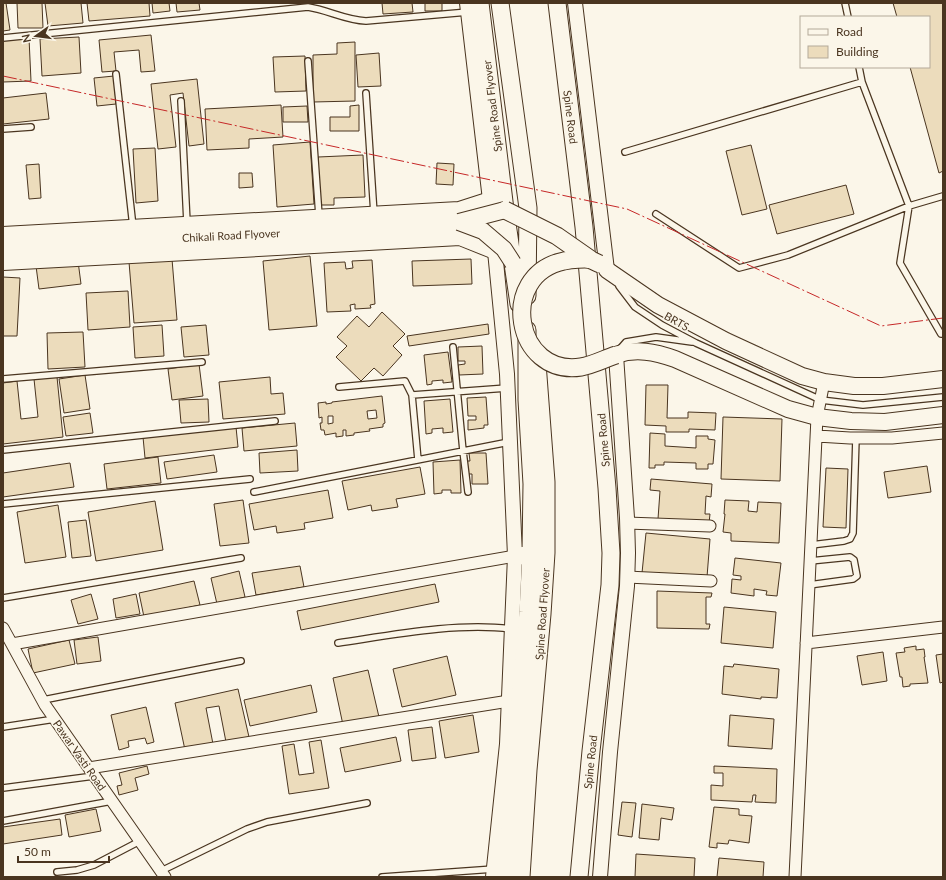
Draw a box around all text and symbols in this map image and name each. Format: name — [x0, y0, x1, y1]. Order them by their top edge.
north arrow — [16, 16, 56, 56]
legend — [800, 16, 930, 68]
text: Road — [836, 24, 863, 39]
text: N — [18, 33, 33, 44]
text: Building — [836, 44, 879, 59]
street label: Spine Road Flyover — [480, 59, 504, 153]
street label: Spine Road — [561, 89, 581, 145]
street label: Chikali Road Flyover — [182, 226, 280, 244]
street label: BRTS — [662, 309, 692, 333]
street label: Spine Road — [594, 413, 612, 467]
street label: Spine Road Flyover — [532, 568, 552, 660]
street label: Pawar Vasti Road — [51, 717, 109, 793]
street label: Spine Road — [581, 735, 599, 789]
scale bar — [18, 838, 109, 864]
text: 50 m — [24, 844, 51, 859]

